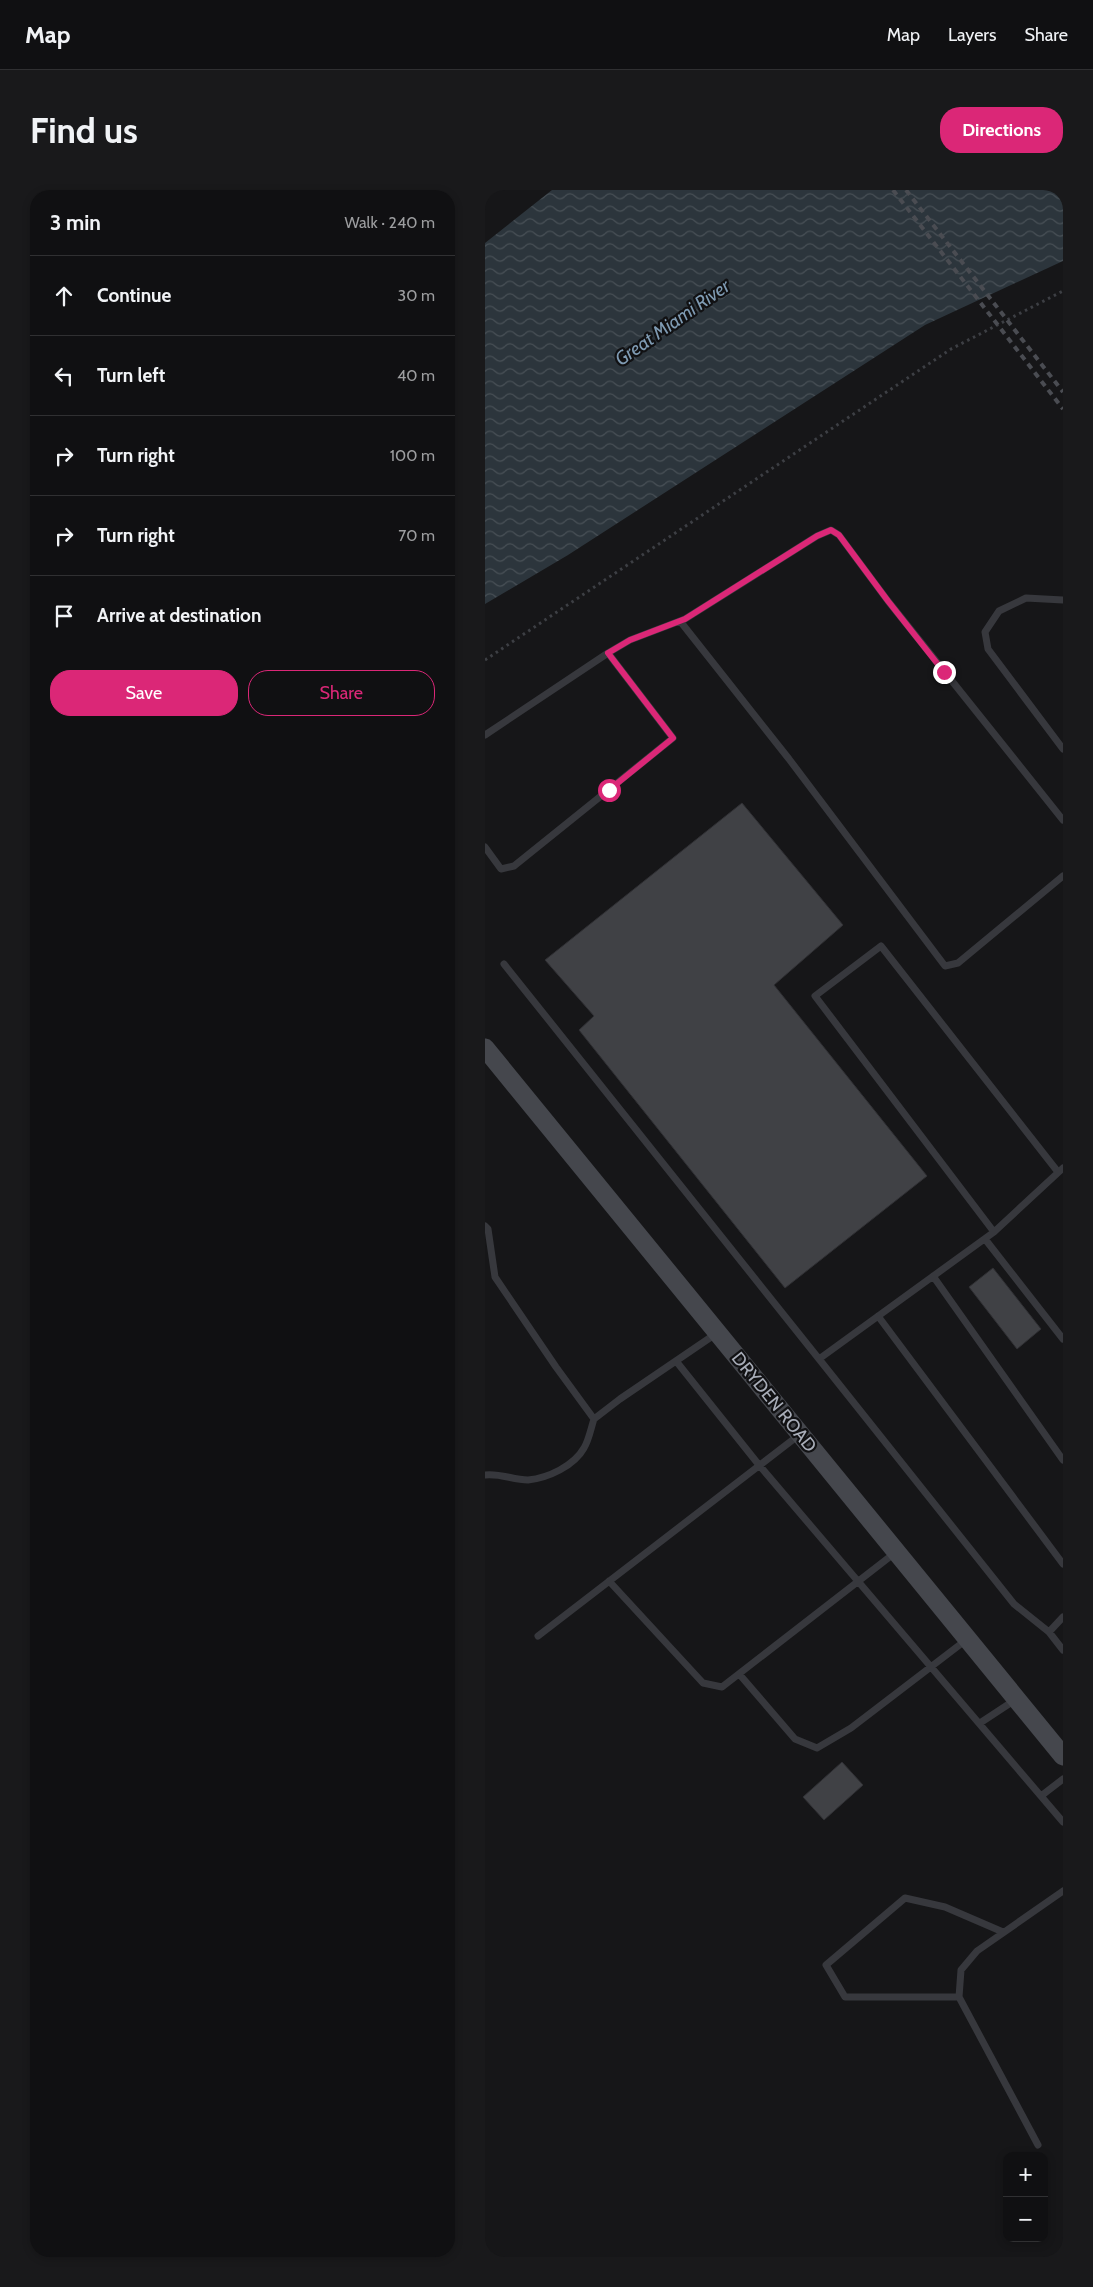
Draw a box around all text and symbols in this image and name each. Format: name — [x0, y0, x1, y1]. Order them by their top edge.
text: Map — [25, 20, 71, 49]
text: Map — [887, 24, 920, 46]
text: Layers — [948, 24, 997, 46]
text: Share — [1025, 24, 1068, 46]
button: Directions — [940, 107, 1063, 153]
text: Find us — [30, 109, 138, 152]
text: 3 min — [50, 210, 101, 235]
text: Walk · 240 m — [344, 213, 435, 232]
water label: Great Miami River — [610, 274, 735, 371]
icon: ahead — [50, 282, 78, 310]
text: Continue — [97, 284, 171, 307]
text: 30 m — [398, 286, 435, 305]
icon: left — [50, 362, 78, 390]
text: Turn left — [97, 364, 165, 387]
text: 40 m — [397, 366, 435, 385]
icon: right — [50, 442, 78, 470]
text: Turn right — [97, 444, 175, 467]
text: 100 m — [390, 446, 435, 465]
icon: right — [50, 522, 78, 550]
text: Turn right — [97, 524, 175, 547]
text: 70 m — [398, 526, 435, 545]
icon: arrive — [50, 602, 78, 630]
text: Arrive at destination — [97, 604, 261, 627]
route end — [933, 661, 956, 684]
button: Save — [50, 670, 238, 716]
button: Share — [248, 670, 435, 716]
route start — [598, 779, 621, 802]
street label: DRYDEN ROAD — [727, 1348, 821, 1456]
map controls — [1003, 2152, 1048, 2242]
button: + — [1003, 2152, 1048, 2197]
button: − — [1003, 2197, 1048, 2242]

